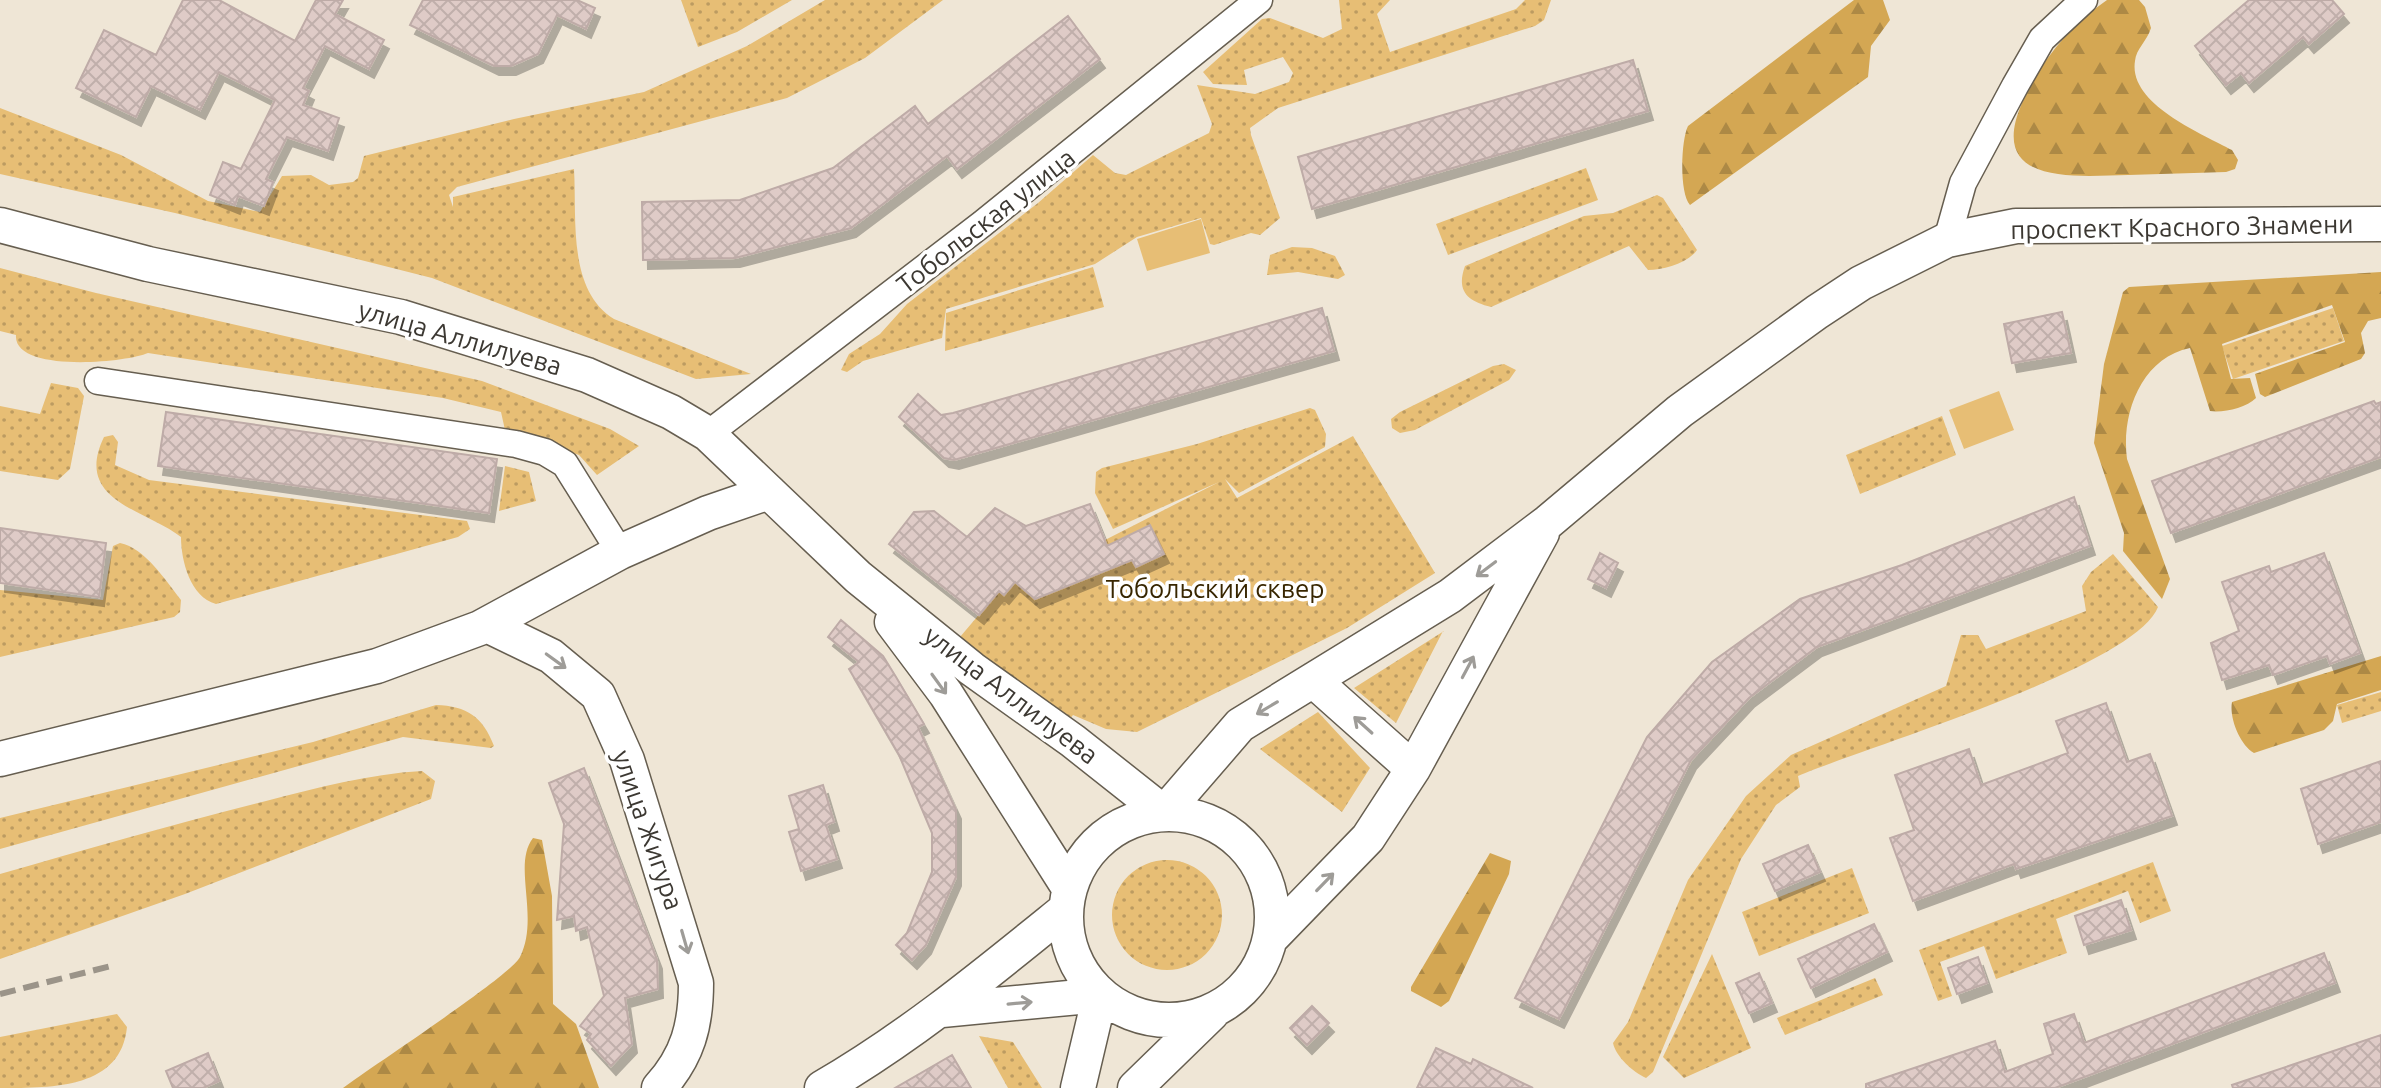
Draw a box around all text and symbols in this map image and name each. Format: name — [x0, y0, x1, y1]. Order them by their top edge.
street label: Тобольская улица — [891, 142, 1080, 299]
street label: проспект Красного Знамени — [2010, 209, 2354, 244]
street label: улица Аллилуева — [355, 295, 565, 380]
one-way arrow — [1476, 560, 1497, 577]
park label: Тобольский сквер — [1105, 574, 1325, 603]
street label: улица Аллилуева — [919, 620, 1104, 769]
one-way arrow — [545, 653, 566, 670]
one-way arrow — [1461, 655, 1476, 679]
one-way arrow — [930, 672, 947, 694]
one-way arrow — [1256, 700, 1279, 716]
one-way arrow — [1353, 716, 1373, 734]
street label: улица Жигура — [608, 746, 689, 914]
one-way arrow — [1315, 873, 1334, 892]
one-way arrow — [678, 928, 693, 954]
one-way arrow — [1006, 995, 1033, 1010]

